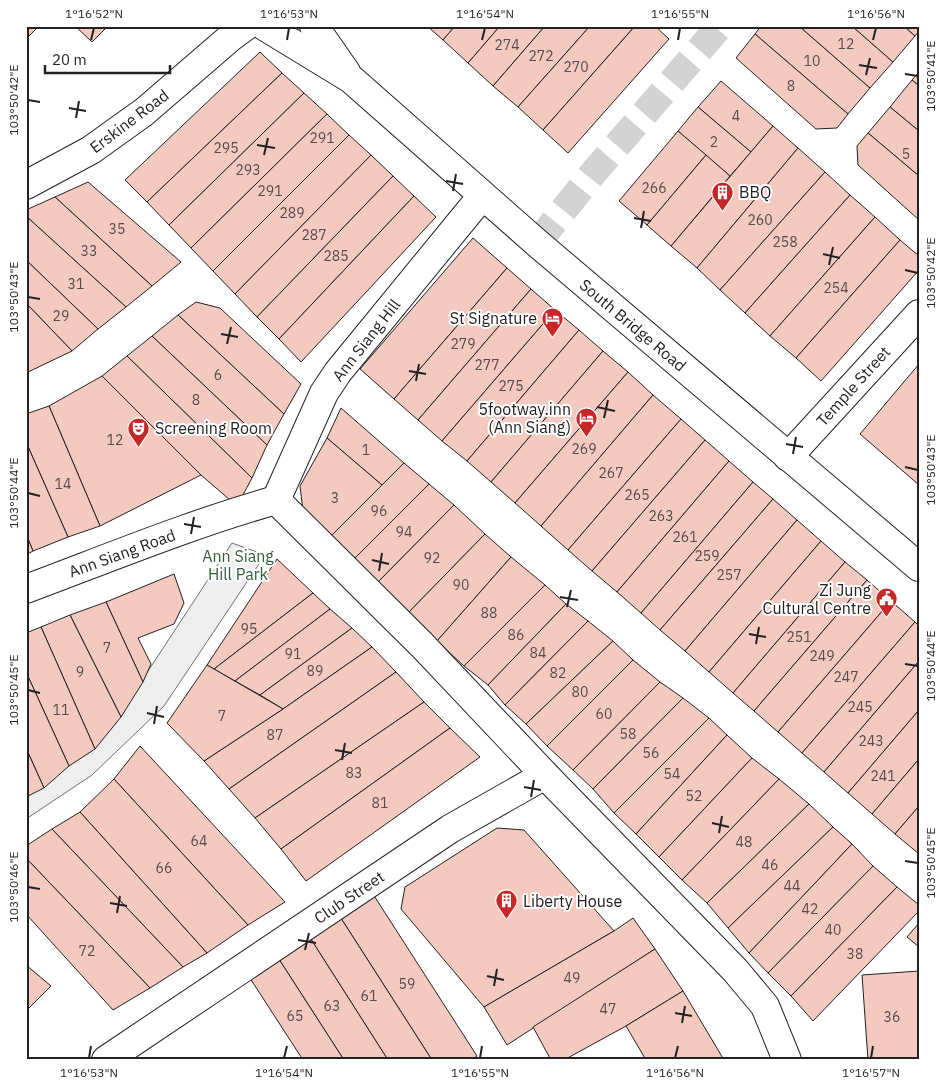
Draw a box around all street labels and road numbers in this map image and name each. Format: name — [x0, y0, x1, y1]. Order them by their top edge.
street label: Erskine Road — [86, 85, 172, 157]
street label: South Bridge Road — [576, 275, 690, 375]
street label: Ann Siang Hill — [328, 295, 404, 385]
street label: Temple Street — [812, 342, 894, 430]
street label: Ann Siang Road — [66, 524, 178, 582]
street label: Club Street — [310, 866, 388, 928]

